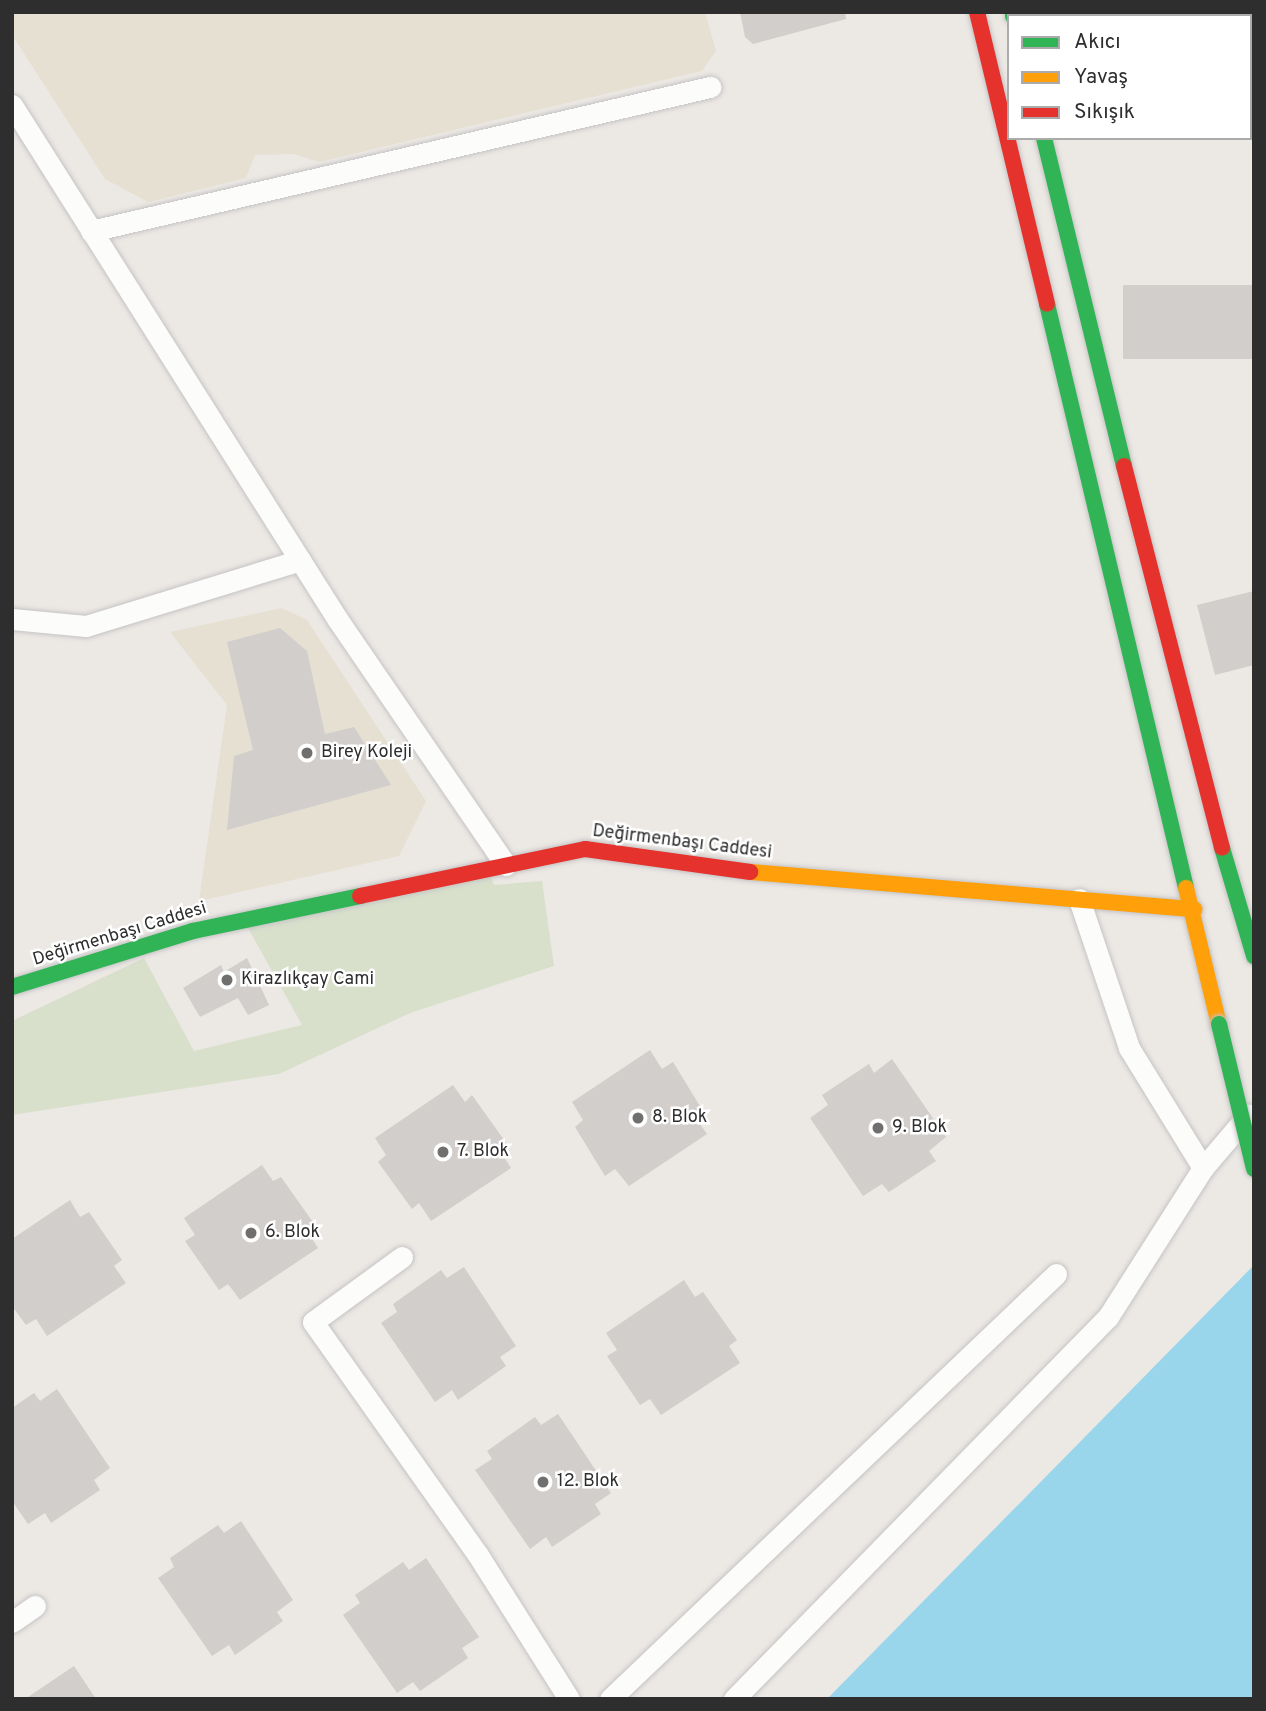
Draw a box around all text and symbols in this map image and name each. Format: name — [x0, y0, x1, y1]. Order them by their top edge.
legend — [1007, 14, 1252, 140]
text: Akıcı — [1074, 29, 1121, 56]
text: Yavaş — [1074, 64, 1128, 91]
text: Sıkışık — [1074, 99, 1135, 126]
place label: Birey Koleji — [321, 742, 412, 764]
marker: Birey Koleji — [299, 745, 315, 761]
street label: Değirmenbaşı Caddesi — [591, 821, 773, 865]
street label: Değirmenbaşı Caddesi — [31, 898, 209, 972]
place label: Kirazlıkçay Cami — [241, 969, 374, 991]
marker: Kirazlıkçay Cami — [219, 972, 235, 988]
place label: 8. Blok — [652, 1107, 707, 1129]
marker: 8. Blok — [630, 1110, 646, 1126]
place label: 9. Blok — [892, 1117, 947, 1139]
marker: 9. Blok — [870, 1120, 886, 1136]
place label: 7. Blok — [457, 1141, 509, 1163]
marker: 7. Blok — [435, 1144, 451, 1160]
place label: 6. Blok — [265, 1222, 320, 1244]
marker: 6. Blok — [243, 1225, 259, 1241]
place label: 12. Blok — [557, 1471, 619, 1493]
marker: 12. Blok — [535, 1474, 551, 1490]

